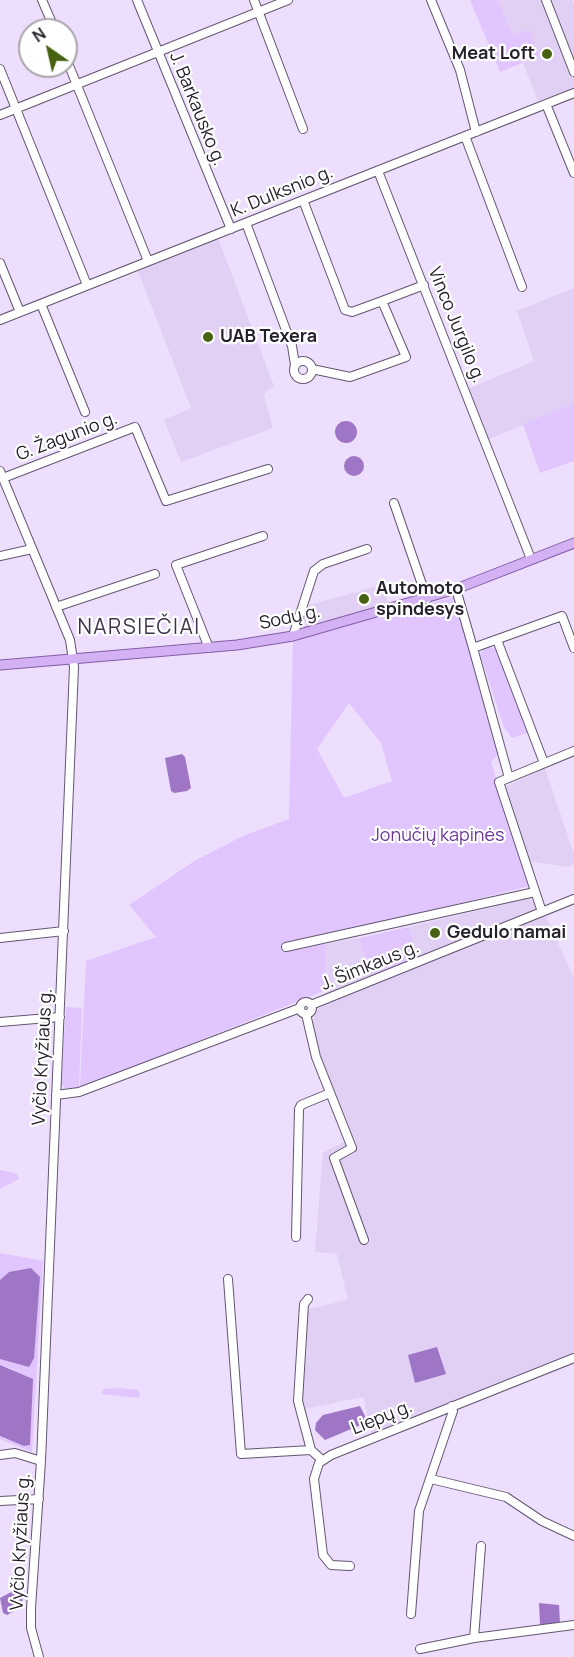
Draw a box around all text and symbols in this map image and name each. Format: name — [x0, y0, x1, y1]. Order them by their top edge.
north arrow — [18, 18, 78, 78]
text: N — [28, 22, 50, 47]
place label: Meat Loft — [452, 43, 535, 65]
marker: Meat Loft — [540, 47, 554, 61]
street label: J. Barkausko g. — [164, 49, 230, 169]
street label: K. Dulksnio g. — [228, 162, 336, 222]
street label: Vinco Jurgilo g. — [423, 264, 489, 386]
place label: UAB Texera — [220, 326, 317, 348]
marker: UAB Texera — [201, 330, 215, 344]
street label: G. Žagunio g. — [13, 408, 121, 466]
place label: Automoto spindesys — [376, 578, 464, 620]
marker: Automoto spindesys — [357, 592, 371, 606]
street label: Sodų g. — [257, 601, 323, 635]
district label: NARSIEČIAI — [77, 615, 201, 641]
park label: Jonučių kapinės — [371, 825, 505, 847]
place label: Gedulo namai — [447, 922, 566, 944]
marker: Gedulo namai — [428, 926, 442, 940]
street label: J. Šimkaus g. — [318, 936, 422, 996]
street label: Vyčio Kryžiaus g. — [29, 988, 57, 1126]
street label: Liepų g. — [348, 1396, 416, 1440]
street label: Vyčio Kryžiaus g. — [7, 1473, 35, 1611]

